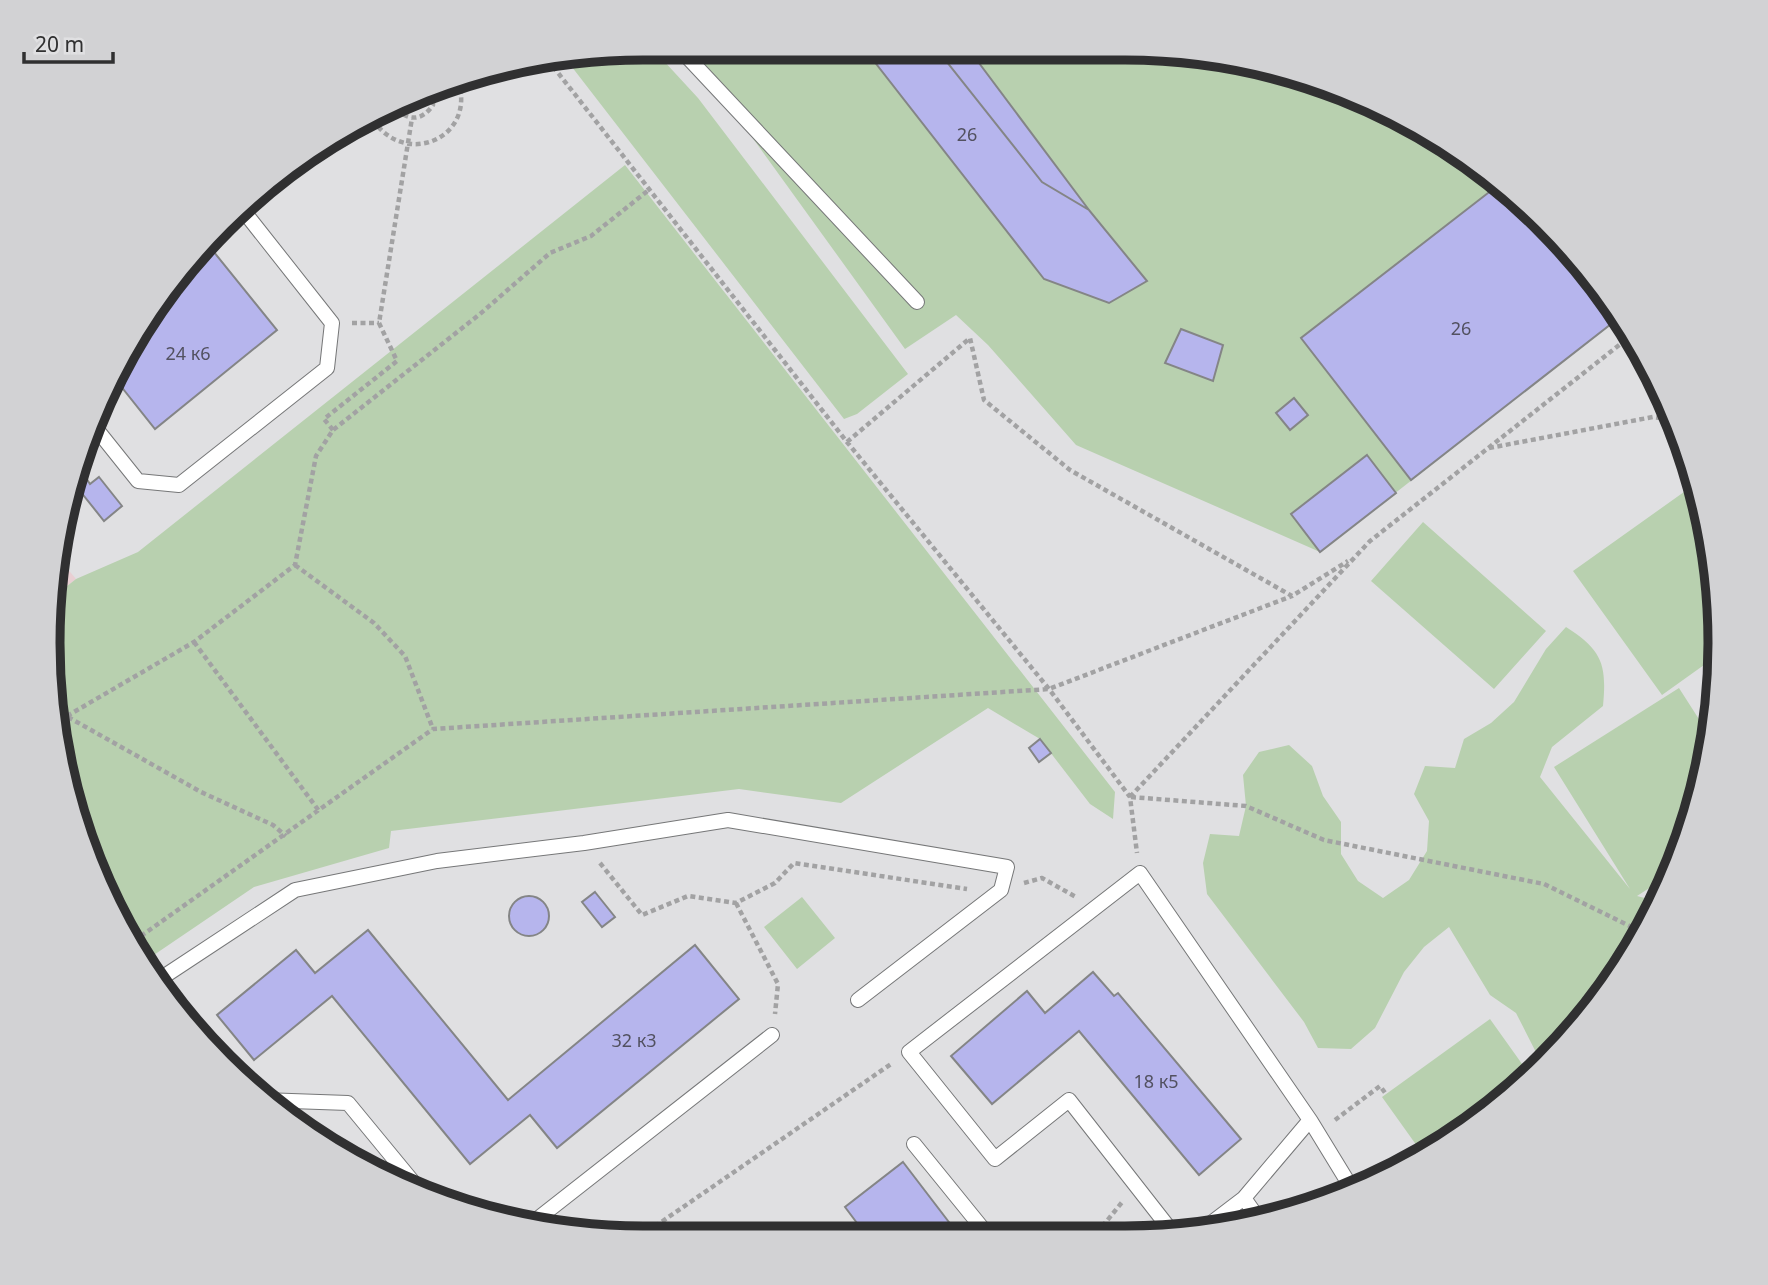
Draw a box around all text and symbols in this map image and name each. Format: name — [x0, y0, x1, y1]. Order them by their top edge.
scale bar — [24, 21, 114, 65]
text: 20 m — [35, 30, 84, 58]
house number: 26 — [957, 122, 977, 146]
house number: 26 — [1451, 316, 1471, 340]
house number: 24 к6 — [165, 341, 211, 365]
house number: 32 к3 — [611, 1028, 657, 1052]
house number: 18 к5 — [1133, 1069, 1179, 1093]

